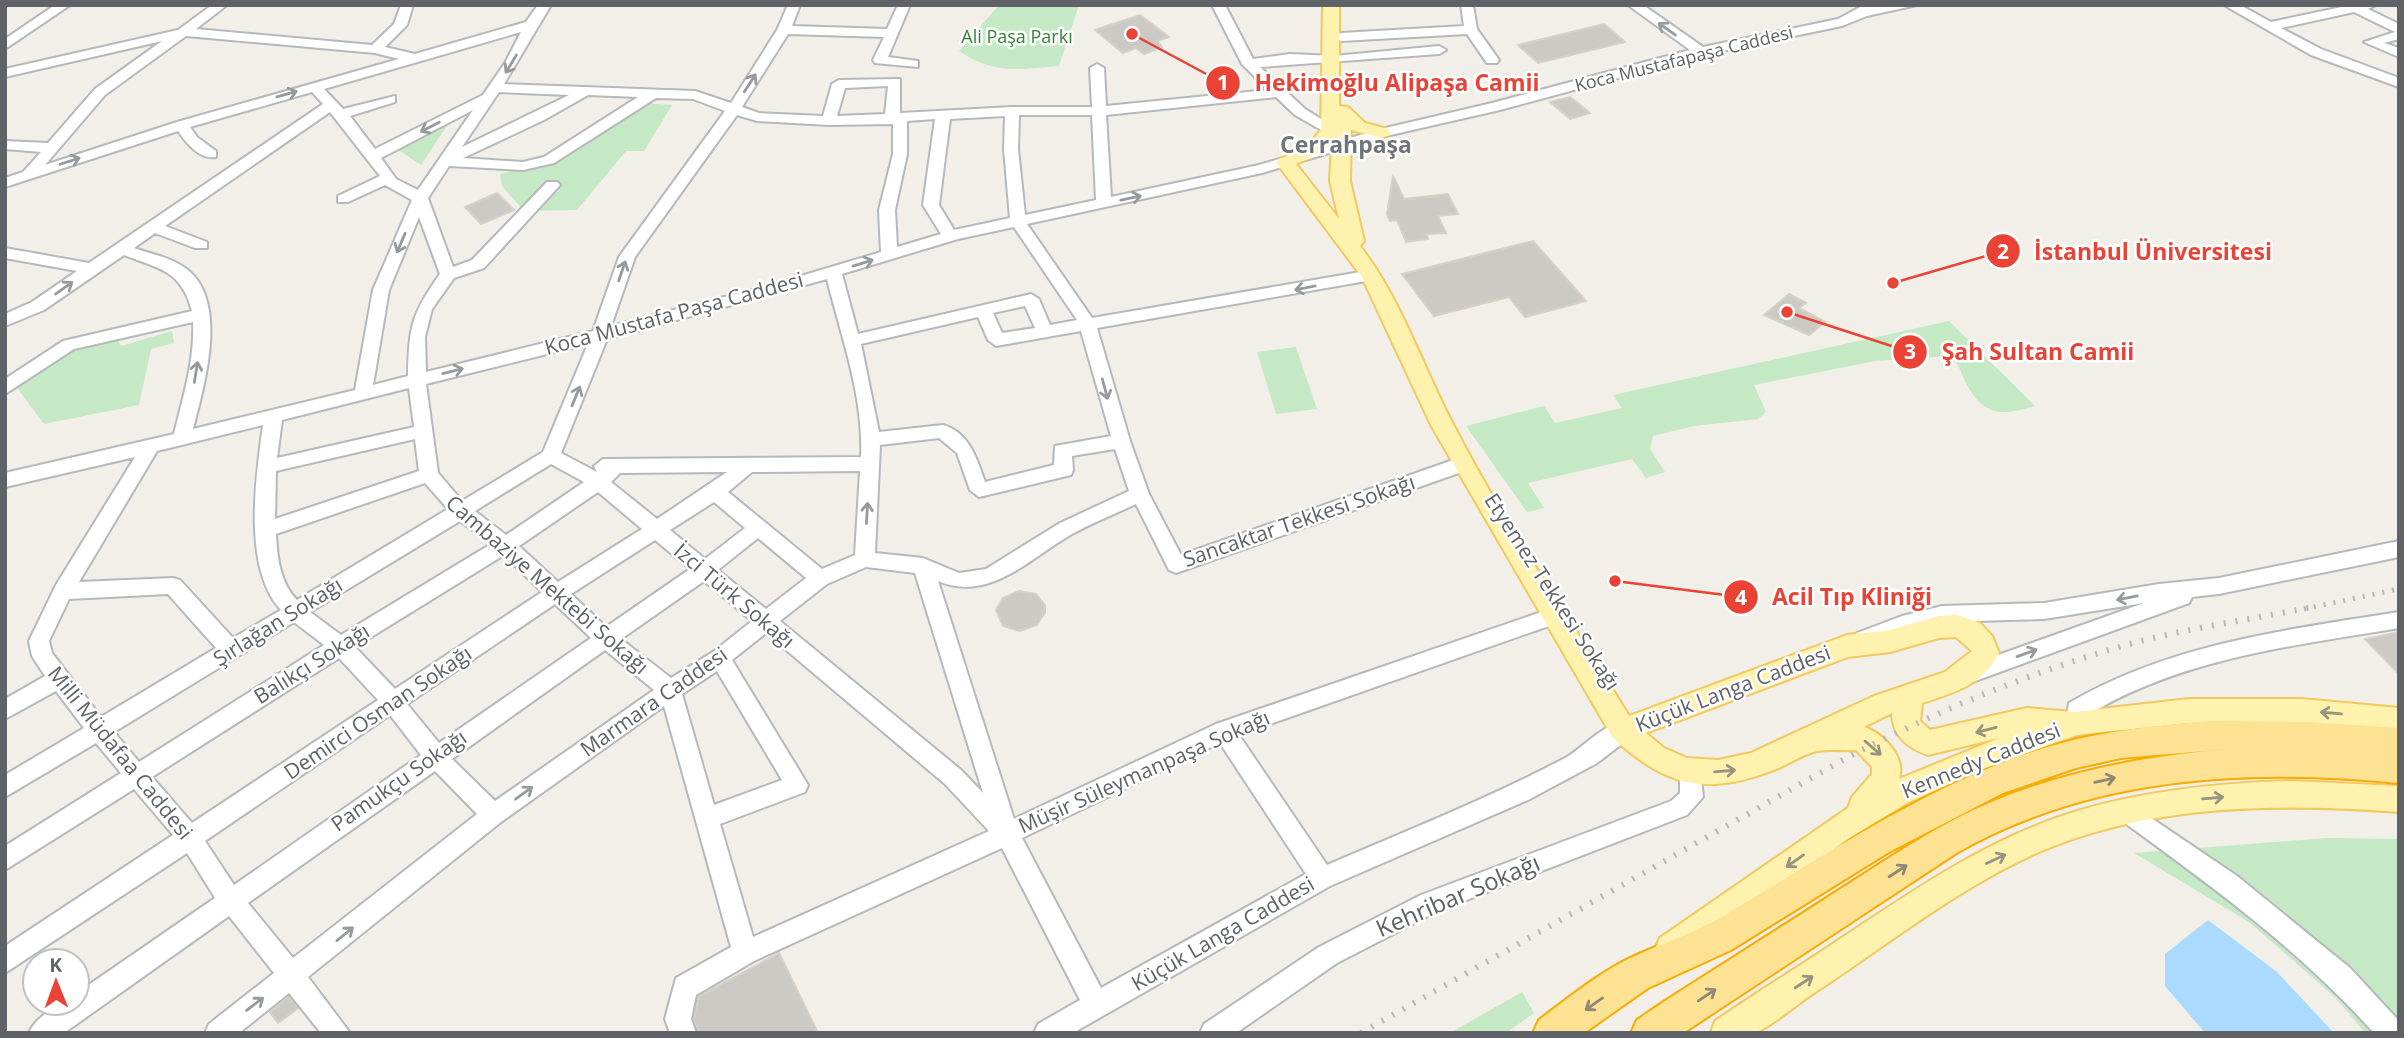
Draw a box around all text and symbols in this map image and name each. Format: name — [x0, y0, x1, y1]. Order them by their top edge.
street label: Koca Mustafapaşa Caddesi — [1572, 19, 1795, 97]
one-way arrow — [1658, 22, 1677, 36]
park label: Ali Paşa Parkı — [961, 24, 1073, 48]
one-way arrow — [503, 53, 517, 73]
callout: Hekimoğlu Alipaşa Camii — [1206, 61, 1554, 105]
text: Hekimoğlu Alipaşa Camii — [1254, 66, 1540, 98]
text: 1 — [1217, 68, 1229, 96]
one-way arrow — [743, 74, 757, 93]
one-way arrow — [276, 87, 298, 100]
one-way arrow — [420, 121, 441, 135]
district label: Cerrahpaşa — [1280, 128, 1412, 160]
one-way arrow — [59, 153, 81, 166]
one-way arrow — [1119, 190, 1142, 204]
callout: İstanbul Üniversitesi — [1985, 229, 2286, 273]
one-way arrow — [394, 231, 407, 253]
text: İstanbul Üniversitesi — [2034, 235, 2272, 267]
text: 2 — [1997, 237, 2009, 265]
one-way arrow — [851, 255, 873, 268]
one-way arrow — [617, 260, 629, 282]
street label: Koca Mustafa Paşa Caddesi — [541, 265, 806, 361]
one-way arrow — [54, 281, 74, 295]
one-way arrow — [1294, 282, 1317, 295]
callout: Şah Sultan Camii — [1893, 330, 2148, 374]
text: Şah Sultan Camii — [1942, 335, 2134, 367]
text: 3 — [1904, 337, 1916, 365]
one-way arrow — [190, 361, 203, 384]
one-way arrow — [442, 363, 464, 376]
one-way arrow — [1099, 377, 1112, 400]
one-way arrow — [570, 385, 583, 407]
street label: Sancaktar Tekkesi Sokağı — [1179, 467, 1418, 573]
street label: Cambaziye Mektebi Sokağı — [440, 488, 655, 680]
street label: Etyemez Tekkesi Sokağı — [1479, 488, 1627, 695]
one-way arrow — [861, 501, 874, 524]
street label: İzci Türk Sokağı — [668, 536, 801, 654]
street label: Şırlağan Sokağı — [208, 570, 347, 672]
callout: Acil Tıp Kliniği — [1723, 575, 1946, 619]
text: Acil Tıp Kliniği — [1772, 580, 1932, 612]
text: 4 — [1735, 583, 1747, 611]
one-way arrow — [2116, 591, 2139, 605]
street label: Balıkçı Sokağı — [248, 617, 375, 710]
street label: Küçük Langa Caddesi — [1631, 638, 1834, 738]
street label: Demirci Osman Sokağı — [278, 639, 477, 785]
street label: Marmara Caddesi — [574, 640, 733, 762]
one-way arrow — [2015, 646, 2037, 659]
street label: Milli Müdafaa Caddesi — [42, 660, 199, 845]
street label: Müşir Süleymanpaşa Sokağı — [1014, 703, 1274, 839]
one-way arrow — [2320, 706, 2343, 719]
street label: Kennedy Caddesi — [1897, 715, 2064, 805]
street label: Pamukçu Sokağı — [325, 723, 472, 837]
one-way arrow — [1975, 724, 1997, 737]
one-way arrow — [1864, 740, 1882, 756]
one-way arrow — [1713, 764, 1735, 777]
one-way arrow — [2093, 773, 2116, 787]
one-way arrow — [514, 786, 533, 801]
one-way arrow — [2201, 791, 2224, 804]
street label: Kehribar Sokağı — [1370, 845, 1545, 944]
one-way arrow — [1985, 852, 2006, 866]
one-way arrow — [1786, 854, 1805, 868]
one-way arrow — [1888, 864, 1907, 879]
street label: Küçük Langa Caddesi — [1126, 869, 1319, 997]
one-way arrow — [335, 926, 354, 941]
north arrow — [21, 947, 91, 1017]
text: K — [49, 952, 63, 978]
one-way arrow — [1794, 974, 1813, 989]
one-way arrow — [1697, 988, 1716, 1002]
one-way arrow — [245, 997, 263, 1012]
one-way arrow — [1585, 997, 1604, 1011]

